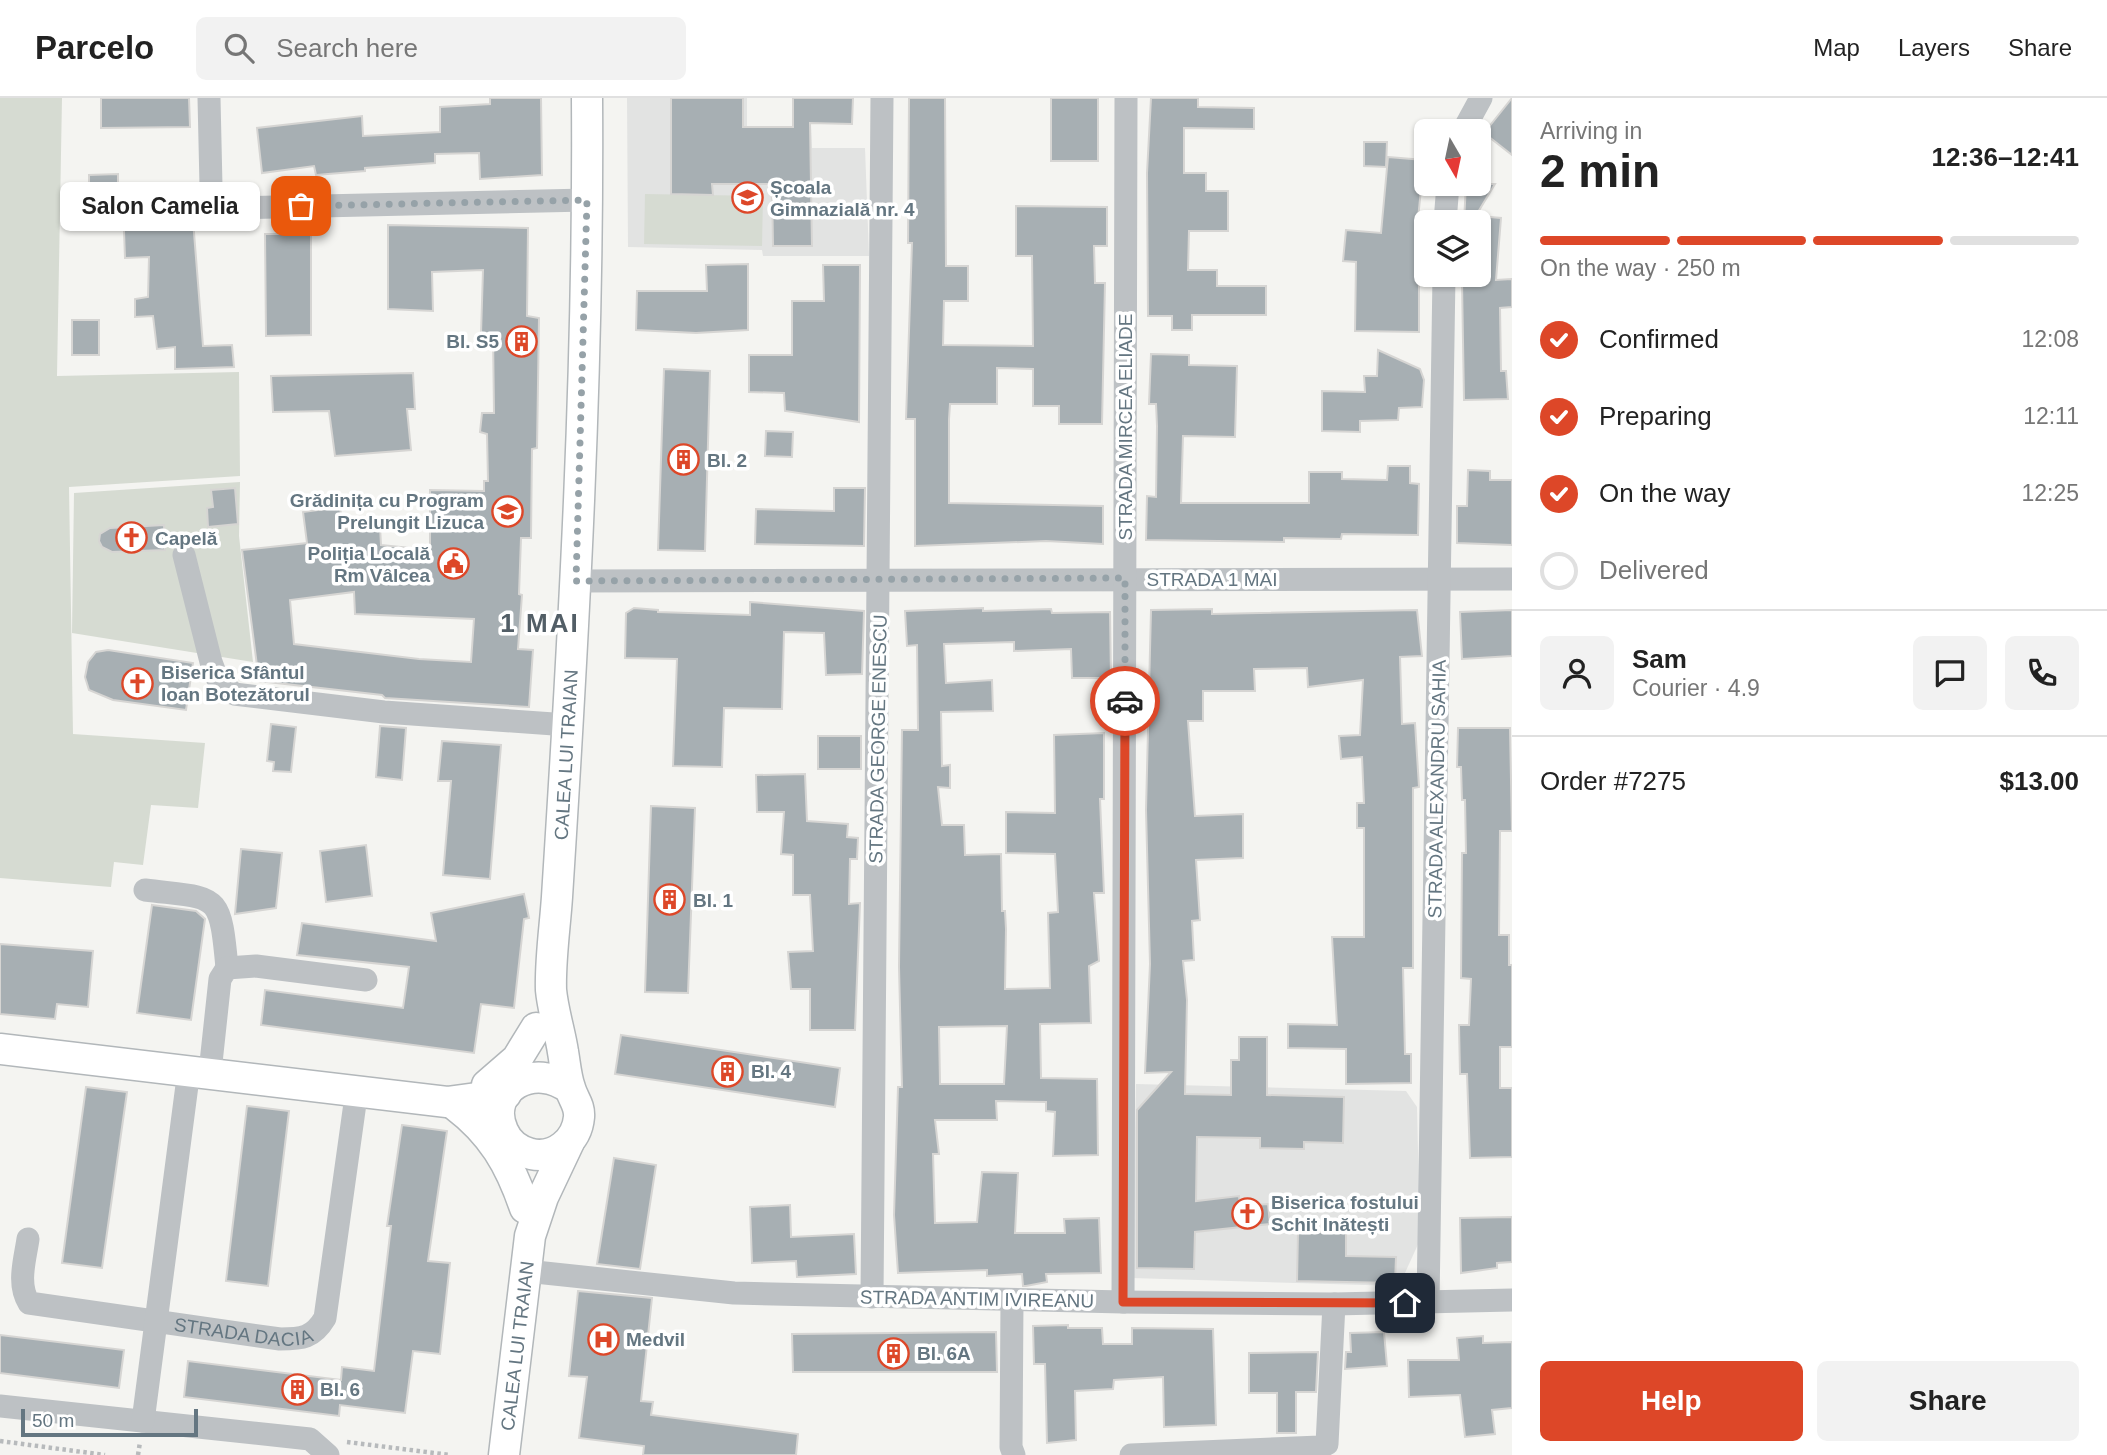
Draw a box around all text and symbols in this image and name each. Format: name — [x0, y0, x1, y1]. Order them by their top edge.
search box — [196, 17, 686, 80]
text: Parcelo — [35, 29, 154, 66]
icon: search — [220, 29, 258, 67]
text: Search here — [276, 33, 418, 63]
text: Map — [1813, 34, 1860, 61]
text: Layers — [1898, 34, 1970, 61]
text: Share — [2008, 34, 2072, 61]
text: Arriving in — [1540, 118, 1642, 144]
north arrow — [1414, 119, 1491, 196]
map controls — [1414, 119, 1491, 287]
text: 12:36–12:41 — [1932, 142, 2079, 172]
text: 2 min — [1540, 145, 1660, 197]
pin — [271, 176, 331, 236]
place label: Școala Gimnazială nr. 4 — [770, 177, 915, 220]
school or university icon: Școala Gimnazială nr. 4 — [730, 181, 764, 215]
callout: Salon Camelia — [60, 182, 259, 230]
icon: bag — [282, 187, 320, 225]
text: Salon Camelia — [81, 193, 239, 219]
button: layers — [1414, 210, 1491, 287]
text: On the way · 250 m — [1540, 255, 1741, 281]
street label: STRADA MIRCEA ELIADE — [1115, 313, 1136, 541]
icon: check — [1540, 321, 1578, 359]
building icon: Bl. S5 — [505, 324, 539, 358]
text: Confirmed — [1599, 324, 1719, 354]
text: 12:08 — [2021, 326, 2079, 352]
place label: Bl. S5 — [446, 331, 499, 352]
icon: check — [1540, 398, 1578, 436]
text: Preparing — [1599, 401, 1712, 431]
text: 12:11 — [2023, 403, 2079, 429]
building icon: Bl. 2 — [667, 443, 701, 477]
place label: Bl. 2 — [707, 450, 747, 471]
icon: check — [1540, 475, 1578, 513]
text: On the way — [1599, 478, 1731, 508]
text: 12:25 — [2021, 480, 2079, 506]
place label: Grădinița cu Program Prelungit Lizuca — [290, 490, 484, 533]
school or university icon: Grădinița cu Program Prelungit Lizuca — [490, 494, 524, 528]
church icon: Capelă — [115, 521, 149, 555]
place label: Capelă — [155, 528, 218, 549]
place label: Poliția Locală Rm Vâlcea — [308, 543, 430, 586]
public building icon: Poliția Locală Rm Vâlcea — [436, 547, 470, 581]
text: Delivered — [1599, 555, 1709, 585]
street label: STRADA 1 MAI — [1147, 569, 1277, 590]
district label: 1 MAI — [500, 608, 580, 638]
street label: STRADA GEORGE ENESCU — [865, 614, 891, 864]
button: person — [1540, 636, 1614, 710]
button: chat — [1913, 636, 1987, 710]
button: phone — [2005, 636, 2079, 710]
text: Sam — [1632, 644, 1687, 674]
street label: STRADA ALEXANDRU SAHIA — [1424, 659, 1450, 919]
place label: Biserica Sfântul Ioan Botezătorul — [161, 662, 310, 705]
church icon: Biserica Sfântul Ioan Botezătorul — [121, 666, 155, 700]
courier — [1090, 666, 1160, 736]
street label: CALEA LUI TRAIAN — [550, 669, 581, 841]
text: Courier · 4.9 — [1632, 675, 1760, 701]
icon: car — [1106, 682, 1144, 720]
text: Order #7275 — [1540, 766, 1686, 796]
text: $13.00 — [1999, 766, 2079, 796]
building icon: Bl. 1 — [653, 883, 687, 917]
place label: Bl. 1 — [693, 890, 734, 911]
building icon: Bl. 4 — [711, 1054, 745, 1088]
place label: Bl. 4 — [751, 1061, 792, 1082]
place label: Biserica fostului Schit Inătești — [1271, 1192, 1419, 1235]
church icon: Biserica fostului Schit Inătești — [1231, 1196, 1265, 1230]
street label: CALEA LUI TRAIAN — [496, 1260, 537, 1432]
pin — [1375, 1273, 1435, 1333]
icon: home — [1386, 1284, 1424, 1322]
street label: STRADA ANTIM IVIREANU — [860, 1286, 1094, 1312]
street label: STRADA DACIA — [173, 1313, 316, 1350]
hospital icon: Medvil — [586, 1322, 620, 1356]
place label: Medvil — [626, 1329, 685, 1350]
building icon: Bl. 6A — [877, 1336, 911, 1370]
place label: Bl. 6A — [917, 1343, 971, 1364]
button: Help — [1540, 1361, 1803, 1441]
button: Share — [1817, 1361, 2079, 1441]
building icon: Bl. 6 — [280, 1372, 314, 1406]
place label: Bl. 6 — [320, 1379, 360, 1400]
scale bar — [21, 1406, 198, 1438]
text: 50 m — [32, 1410, 74, 1431]

